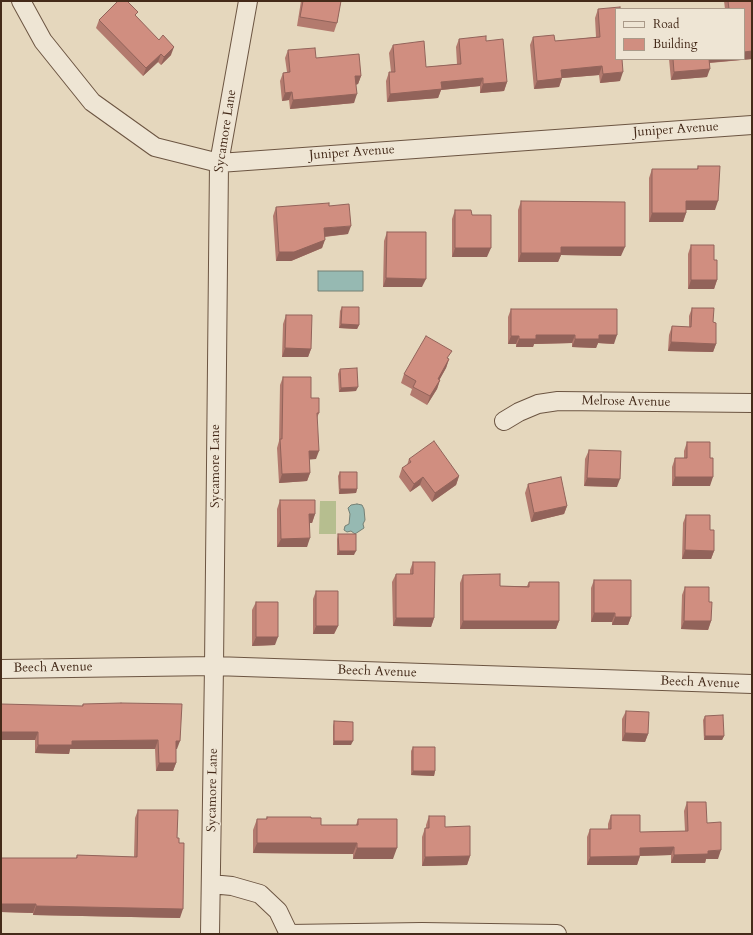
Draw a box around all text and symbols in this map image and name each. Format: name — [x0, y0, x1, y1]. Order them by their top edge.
legend — [615, 8, 745, 60]
text: Road — [653, 16, 679, 32]
text: Building — [653, 36, 697, 52]
street label: Sycamore Lane — [212, 88, 240, 174]
street label: Juniper Avenue — [633, 119, 719, 141]
street label: Juniper Avenue — [309, 142, 395, 164]
street label: Melrose Avenue — [581, 393, 671, 411]
street label: Sycamore Lane — [208, 424, 224, 508]
street label: Beech Avenue — [13, 660, 93, 676]
street label: Beech Avenue — [337, 663, 417, 681]
street label: Beech Avenue — [660, 674, 740, 692]
street label: Sycamore Lane — [204, 748, 222, 832]

